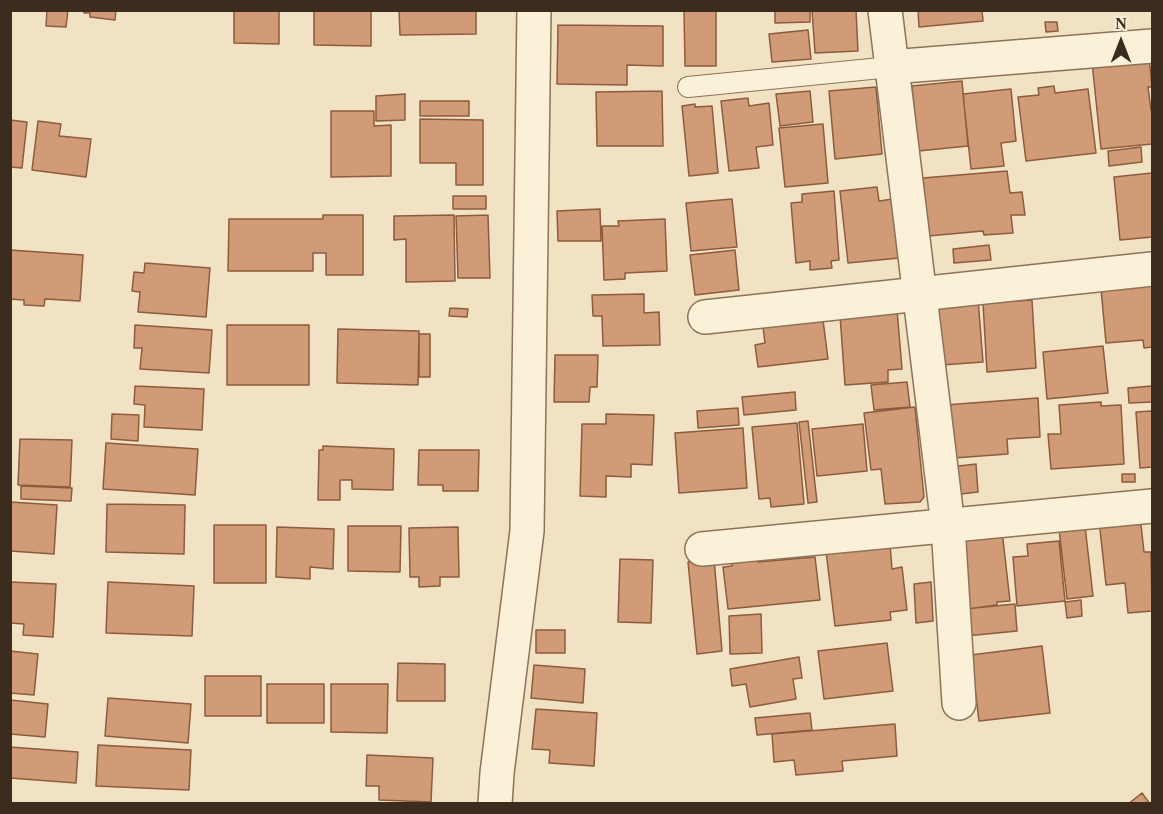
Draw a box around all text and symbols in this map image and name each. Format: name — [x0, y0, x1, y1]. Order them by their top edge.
north arrow — [1091, 12, 1151, 72]
text: N — [1115, 15, 1127, 32]

